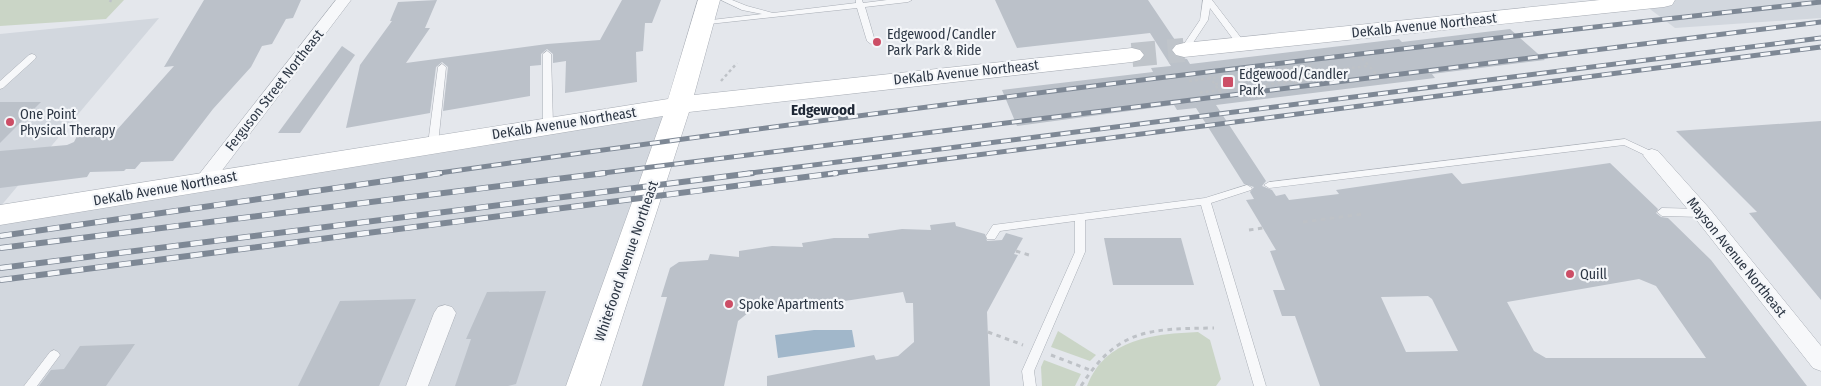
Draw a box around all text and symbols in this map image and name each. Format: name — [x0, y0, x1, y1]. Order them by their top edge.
street label: DeKalb Avenue Northeast — [1351, 9, 1498, 42]
street label: Ferguson Street Northeast — [222, 26, 327, 154]
place label: Edgewood/Candler Park Park & Ride — [887, 26, 996, 59]
marker: Edgewood/Candler Park Park & Ride — [871, 36, 883, 48]
street label: DeKalb Avenue Northeast — [893, 56, 1040, 89]
place label: Edgewood/Candler Park — [1239, 66, 1348, 99]
marker: Edgewood/Candler Park — [1221, 75, 1235, 89]
district label: Edgewood — [791, 101, 855, 119]
street label: DeKalb Avenue Northeast — [491, 104, 638, 143]
place label: One Point Physical Therapy — [20, 106, 116, 139]
marker: One Point Physical Therapy — [4, 116, 16, 128]
street label: DeKalb Avenue Northeast — [92, 167, 239, 210]
street label: Whitefoord Avenue Northeast — [591, 178, 662, 344]
street label: Mayson Avenue Northeast — [1683, 194, 1790, 321]
place label: Quill — [1580, 266, 1607, 283]
marker: Quill — [1564, 268, 1576, 280]
place label: Spoke Apartments — [739, 296, 844, 313]
marker: Spoke Apartments — [723, 298, 735, 310]

